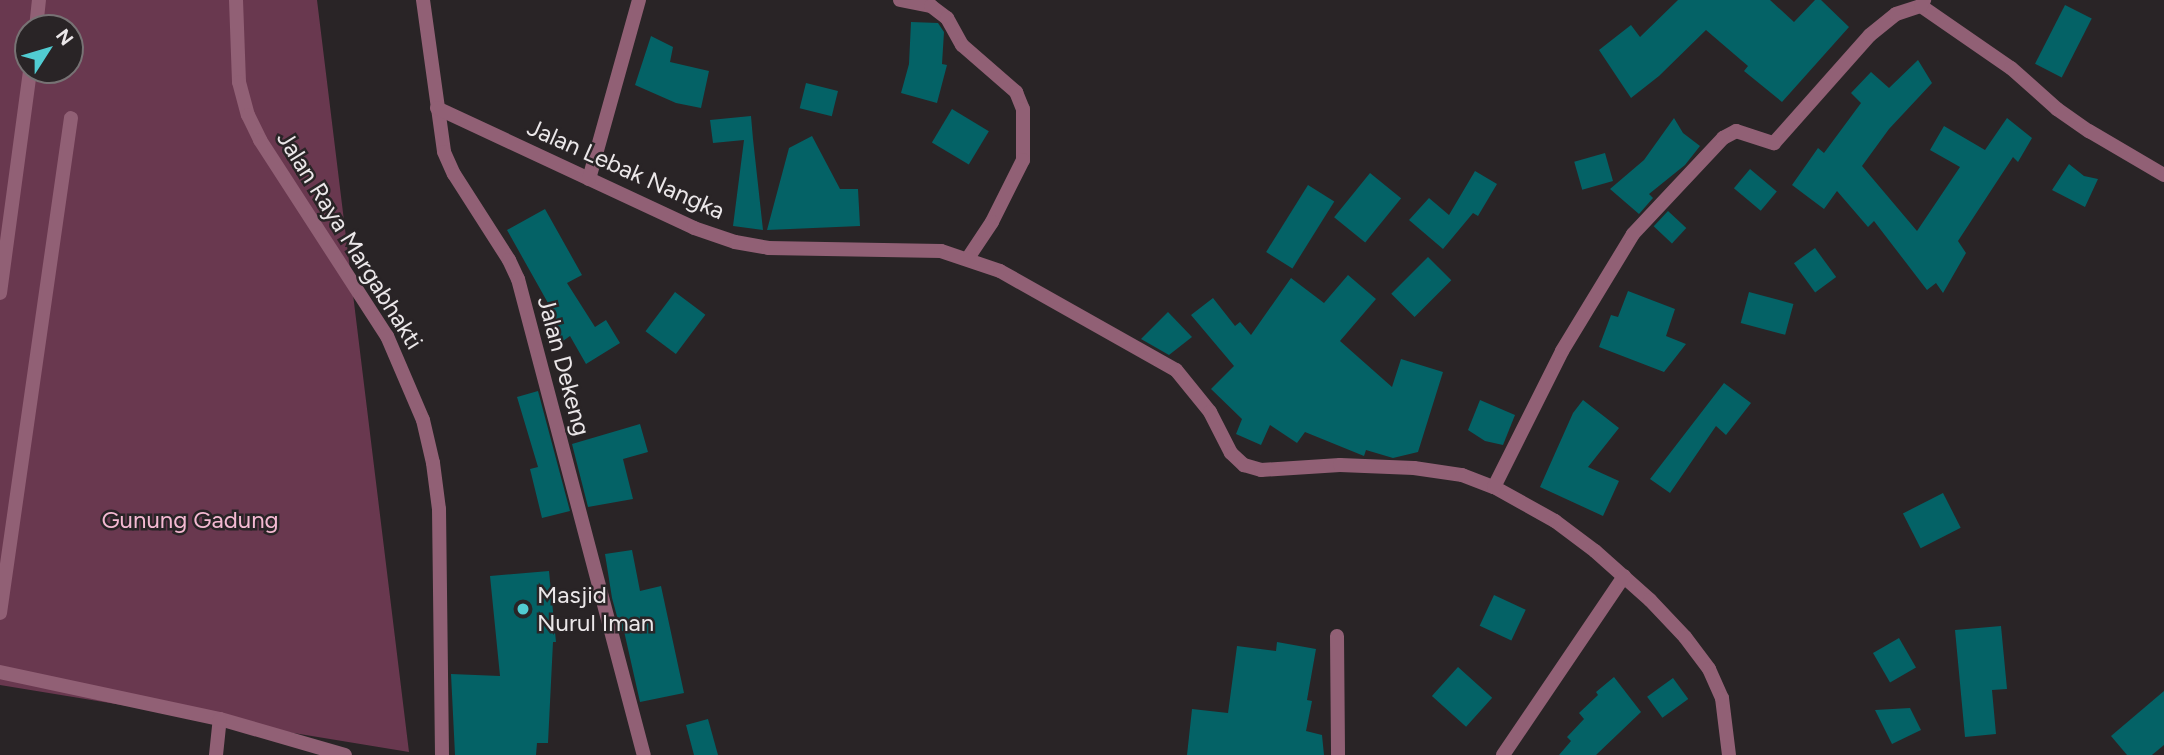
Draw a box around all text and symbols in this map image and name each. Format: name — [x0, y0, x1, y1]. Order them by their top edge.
north arrow — [14, 14, 84, 84]
text: N — [51, 24, 78, 50]
street label: Jalan Lebak Nangka — [523, 113, 729, 225]
street label: Jalan Raya Margabhakti — [271, 126, 429, 354]
street label: Jalan Dekeng — [532, 293, 596, 439]
park label: Gunung Gadung — [101, 506, 279, 534]
place label: Masjid Nurul Iman — [537, 581, 654, 637]
marker: Masjid Nurul Iman — [515, 601, 531, 617]

